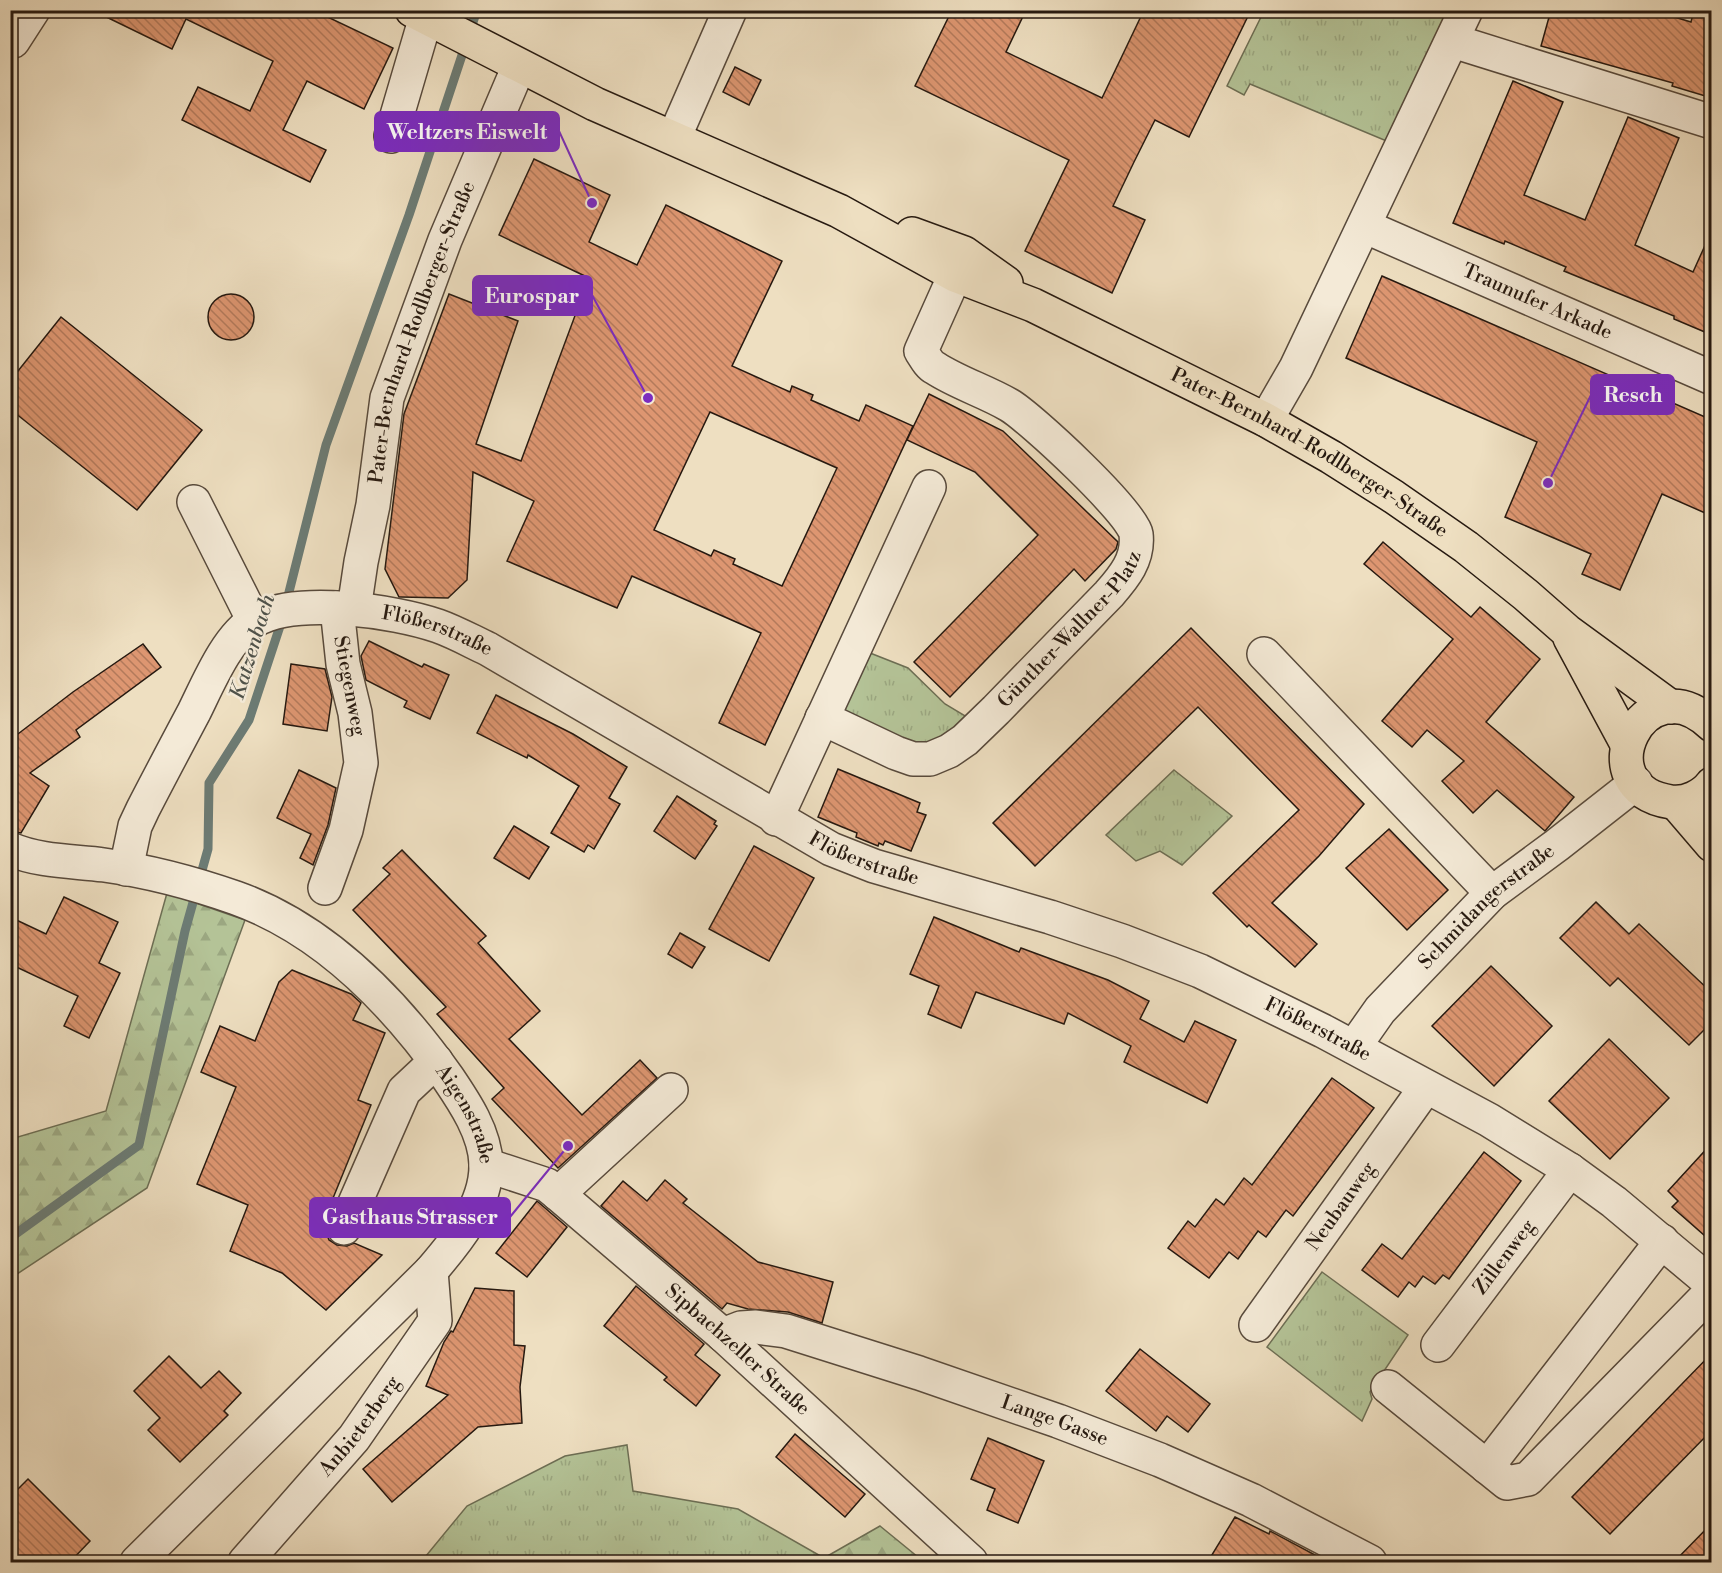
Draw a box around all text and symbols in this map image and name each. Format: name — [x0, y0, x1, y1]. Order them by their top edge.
callout: Weltzers Eiswelt — [375, 112, 559, 151]
text: Weltzers Eiswelt — [386, 120, 548, 146]
street label: Pater-Bernhard-Rodlberger-Straße — [363, 178, 481, 485]
street label: Traunufer Arkade — [1458, 258, 1616, 345]
callout: Eurospar — [473, 276, 592, 315]
text: Eurospar — [485, 284, 579, 310]
street label: Pater-Bernhard-Rodlberger-Straße — [1167, 362, 1453, 543]
callout: Resch — [1591, 375, 1674, 414]
text: Resch — [1603, 383, 1663, 409]
street label: Günther-Wallner-Platz — [992, 548, 1147, 713]
water label: Katzenbach — [225, 591, 281, 703]
street label: Flößerstraße — [380, 600, 497, 662]
street label: Stiegenweg — [327, 634, 371, 739]
street label: Flößerstraße — [804, 826, 922, 891]
street label: Schmidangerstraße — [1413, 839, 1560, 975]
street label: Flößerstraße — [1260, 992, 1375, 1067]
street label: Aigenstraße — [429, 1059, 499, 1165]
street label: Neubauweg — [1301, 1156, 1381, 1255]
callout: Gasthaus Strasser — [310, 1198, 510, 1237]
text: Gasthaus Strasser — [322, 1205, 498, 1231]
street label: Zillenweg — [1468, 1214, 1541, 1300]
street label: Sipbachzeller Straße — [660, 1278, 815, 1421]
street label: Anbieterberg — [313, 1371, 406, 1482]
street label: Lange Gasse — [998, 1390, 1112, 1452]

